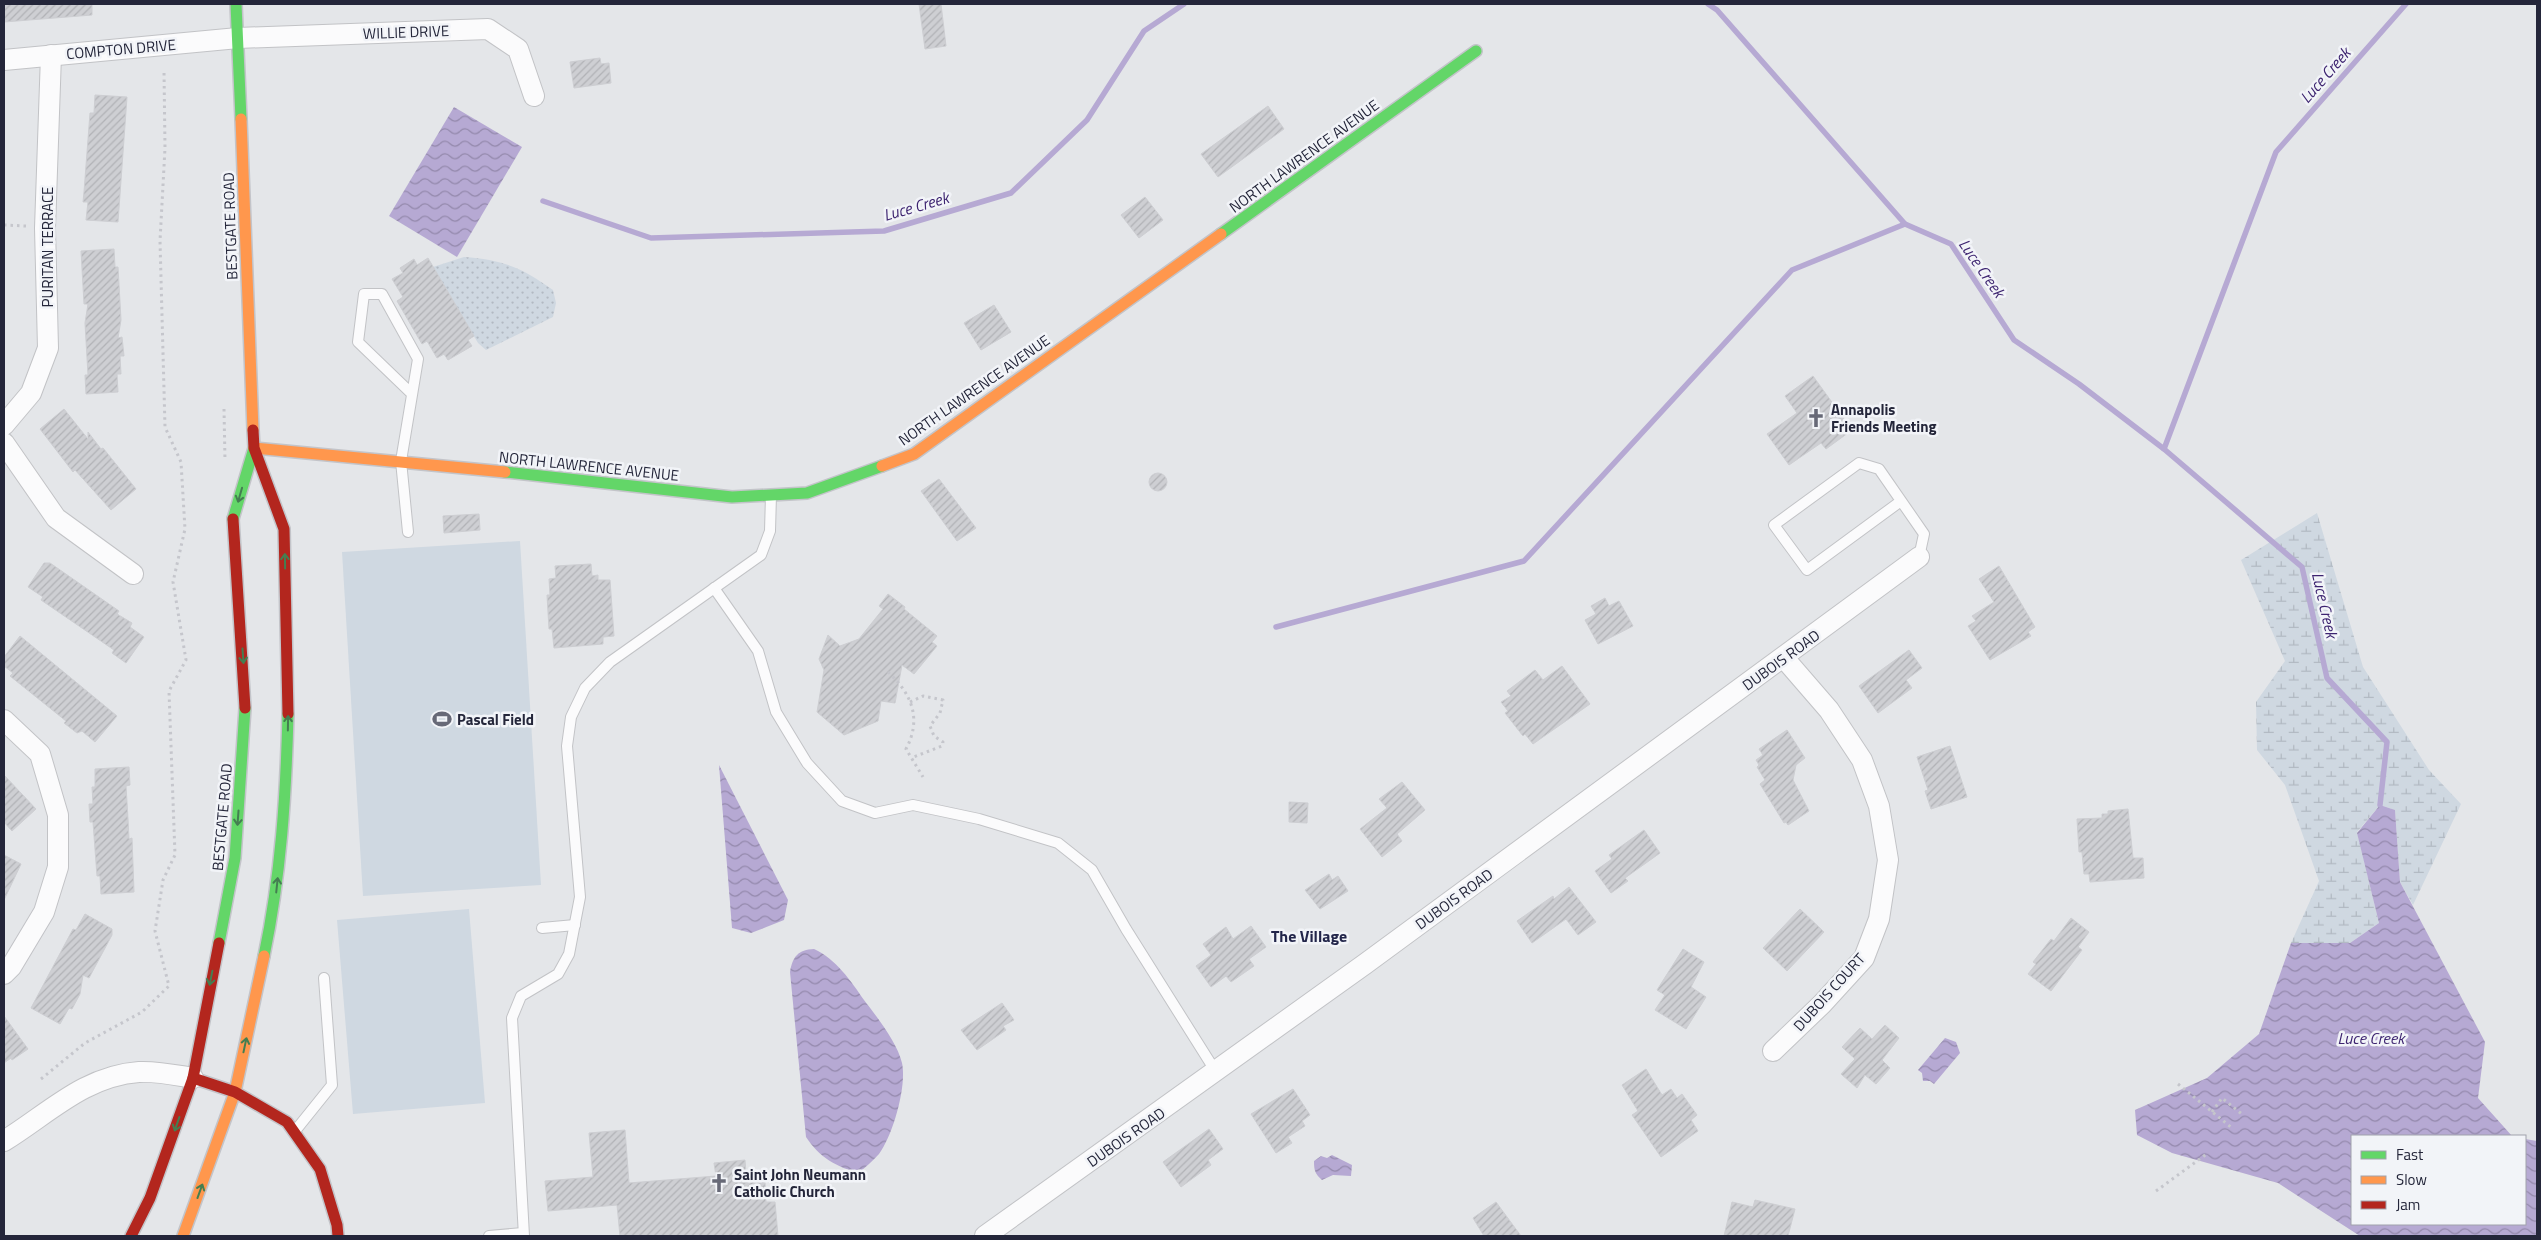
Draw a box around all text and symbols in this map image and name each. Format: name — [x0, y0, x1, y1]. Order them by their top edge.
street label: WILLIE DRIVE — [362, 19, 450, 45]
street label: COMPTON DRIVE — [65, 33, 177, 65]
water label: Luce Creek — [2294, 40, 2357, 108]
street label: NORTH LAWRENCE AVENUE — [1224, 94, 1384, 218]
street label: BESTGATE ROAD — [217, 172, 243, 280]
water label: Luce Creek — [881, 185, 953, 227]
street label: PURITAN TERRACE — [36, 187, 59, 307]
water label: Luce Creek — [1953, 234, 2012, 304]
street label: NORTH LAWRENCE AVENUE — [893, 329, 1055, 451]
place label: Annapolis Friends Meeting — [1831, 398, 1936, 438]
church icon: Annapolis Friends Meeting — [1805, 407, 1827, 429]
street label: NORTH LAWRENCE AVENUE — [498, 445, 680, 487]
one-way arrow — [234, 486, 244, 502]
one-way arrow — [280, 553, 289, 569]
water label: Luce Creek — [2306, 570, 2345, 642]
street label: DUBOIS ROAD — [1737, 624, 1825, 696]
one-way arrow — [239, 648, 248, 664]
sports icon: Pascal Field — [431, 708, 453, 730]
place label: Pascal Field — [457, 708, 534, 731]
one-way arrow — [283, 715, 293, 732]
street label: BESTGATE ROAD — [206, 762, 238, 872]
one-way arrow — [233, 810, 243, 826]
street label: DUBOIS ROAD — [1410, 863, 1498, 935]
one-way arrow — [272, 877, 282, 893]
district label: The Village — [1271, 924, 1347, 948]
street label: DUBOIS COURT — [1788, 948, 1870, 1036]
one-way arrow — [206, 970, 215, 986]
water label: Luce Creek — [2338, 1026, 2406, 1050]
one-way arrow — [241, 1037, 251, 1053]
street label: DUBOIS ROAD — [1082, 1101, 1170, 1173]
one-way arrow — [172, 1116, 181, 1131]
legend — [2351, 1135, 2526, 1225]
text: Fast — [2396, 1143, 2424, 1166]
place label: Saint John Neumann Catholic Church — [734, 1163, 866, 1203]
text: Slow — [2396, 1168, 2427, 1191]
church icon: Saint John Neumann Catholic Church — [708, 1172, 730, 1194]
one-way arrow — [196, 1184, 205, 1199]
text: Jam — [2396, 1193, 2420, 1216]

